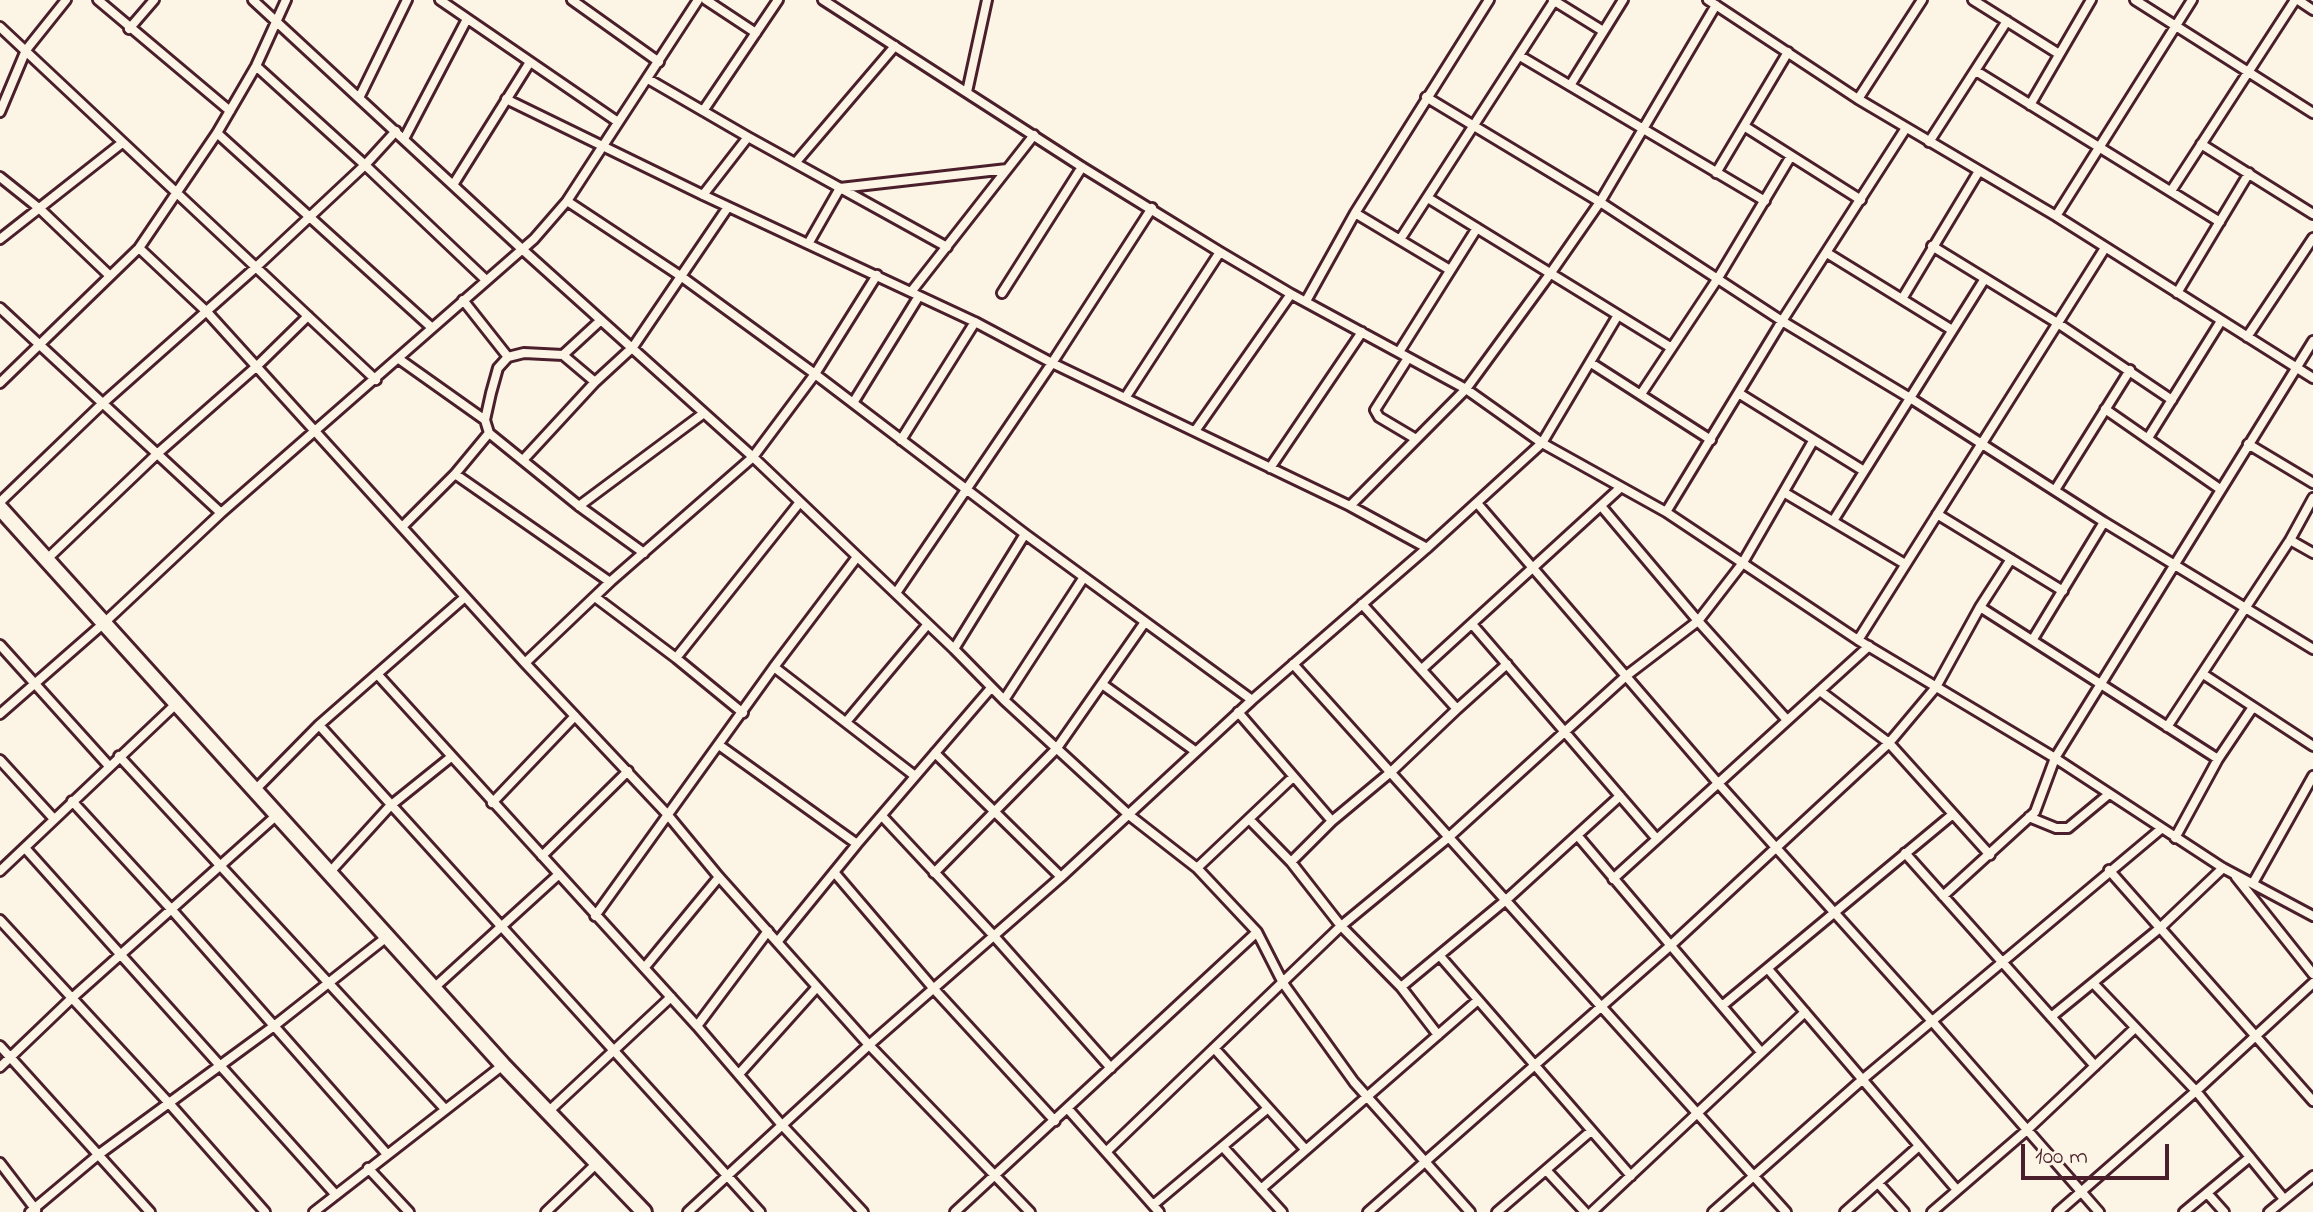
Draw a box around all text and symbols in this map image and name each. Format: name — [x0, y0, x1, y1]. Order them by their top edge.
scale bar — [2025, 1128, 2173, 1178]
text: 100 m — [2035, 1140, 2088, 1175]

